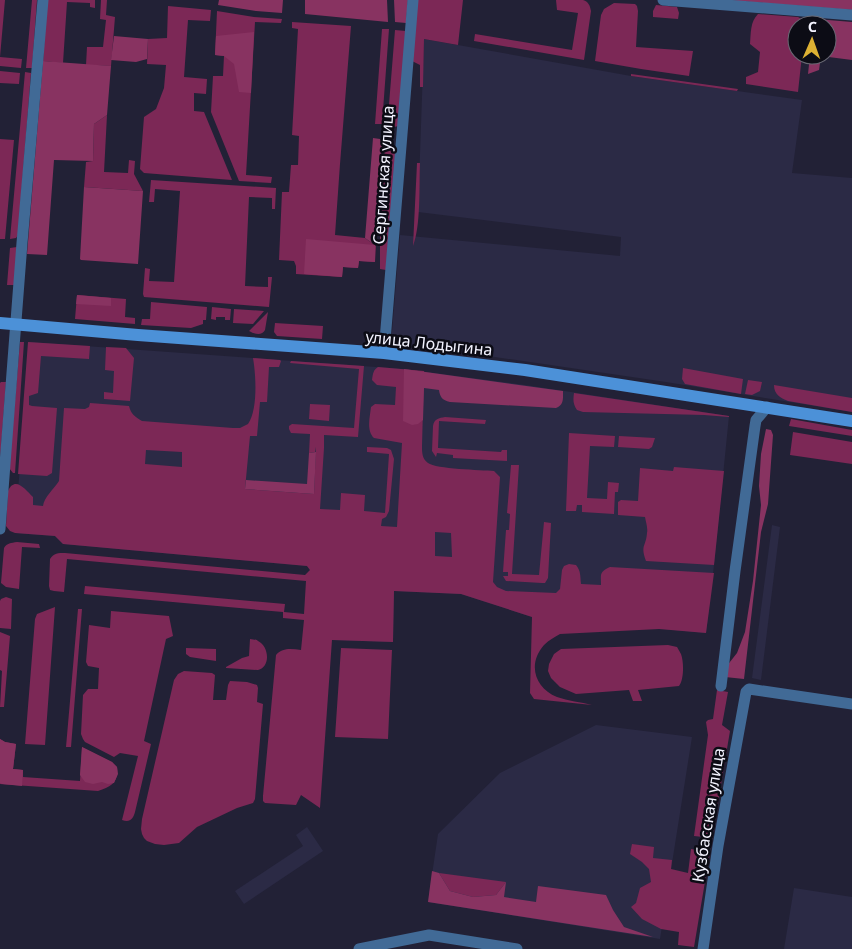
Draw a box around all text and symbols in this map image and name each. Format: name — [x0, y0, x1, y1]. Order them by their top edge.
north arrow — [787, 15, 837, 65]
text: С — [808, 17, 817, 36]
street label: Сергинская улица — [367, 105, 399, 245]
street label: улица Лодыгина — [364, 325, 494, 361]
street label: Кузбасская улица — [687, 746, 729, 884]

